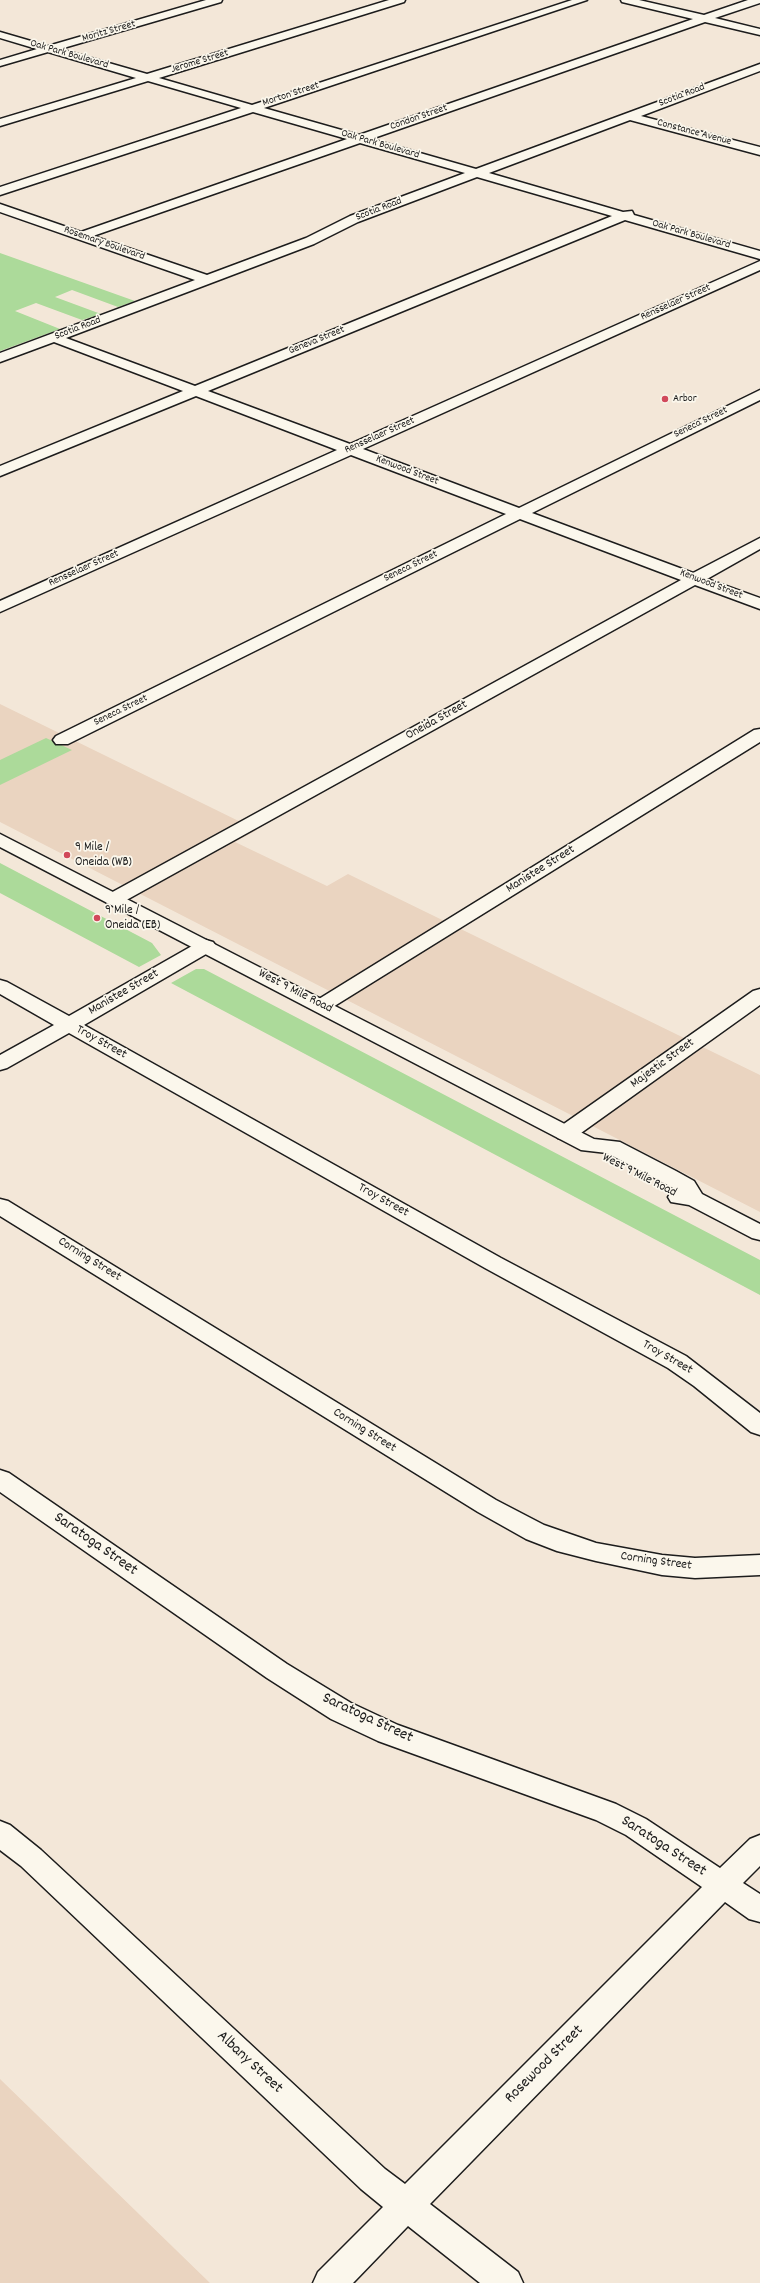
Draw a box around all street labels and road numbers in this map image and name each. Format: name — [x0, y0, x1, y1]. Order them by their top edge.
street label: Moritz Street — [81, 18, 137, 46]
street label: Oak Park Boulevard — [28, 37, 110, 73]
street label: Jerome Street — [170, 47, 230, 77]
street label: Morton Street — [261, 80, 321, 110]
street label: Scotia Road — [657, 81, 707, 111]
street label: Condon Street — [389, 102, 449, 134]
street label: Constance Avenue — [655, 117, 733, 149]
street label: Oak Park Boulevard — [339, 127, 421, 163]
street label: Scotia Road — [354, 195, 404, 225]
street label: Oak Park Boulevard — [650, 217, 732, 253]
street label: Rosemary Boulevard — [62, 224, 146, 264]
street label: Rensselaer Street — [639, 282, 713, 324]
street label: Scotia Road — [53, 314, 103, 344]
street label: Geneva Street — [287, 324, 347, 358]
street label: Seneca Street — [672, 404, 730, 442]
street label: Rensselaer Street — [343, 415, 417, 457]
street label: Kenwood Street — [374, 453, 440, 489]
street label: Rensselaer Street — [47, 548, 121, 590]
street label: Seneca Street — [382, 548, 440, 586]
street label: Kenwood Street — [678, 567, 744, 603]
street label: Seneca Street — [92, 692, 150, 730]
street label: Oneida Street — [403, 698, 471, 744]
street label: Manistee Street — [504, 843, 578, 897]
street label: Manistee Street — [86, 967, 162, 1019]
street label: West 9 Mile Road — [255, 967, 335, 1017]
street label: Troy Street — [73, 1023, 129, 1063]
street label: Majestic Street — [628, 1036, 698, 1092]
street label: West 9 Mile Road — [599, 1151, 679, 1201]
street label: Troy Street — [355, 1181, 411, 1221]
street label: Corning Street — [54, 1234, 124, 1286]
street label: Troy Street — [639, 1337, 695, 1379]
street label: Corning Street — [329, 1405, 399, 1457]
street label: Saratoga Street — [49, 1509, 141, 1581]
street label: Corning Street — [619, 1549, 693, 1575]
street label: Saratoga Street — [318, 1690, 416, 1748]
street label: Saratoga Street — [617, 1812, 709, 1882]
street label: Rosewood Street — [502, 2022, 588, 2108]
street label: Albany Street — [212, 2028, 286, 2098]

